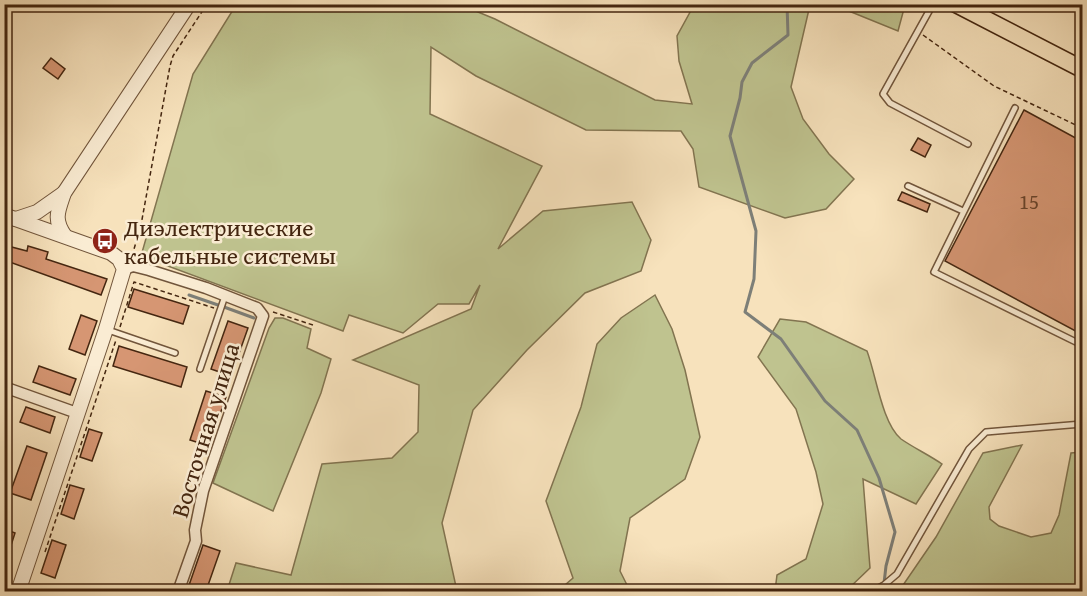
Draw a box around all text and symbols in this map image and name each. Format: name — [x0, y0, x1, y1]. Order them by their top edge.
house number: 15 — [1019, 186, 1039, 217]
place label: Диэлектрические кабельные системы — [123, 210, 336, 273]
bus stop icon: Диэлектрические кабельные системы — [90, 226, 120, 256]
street label: Восточная улица — [162, 338, 248, 522]

